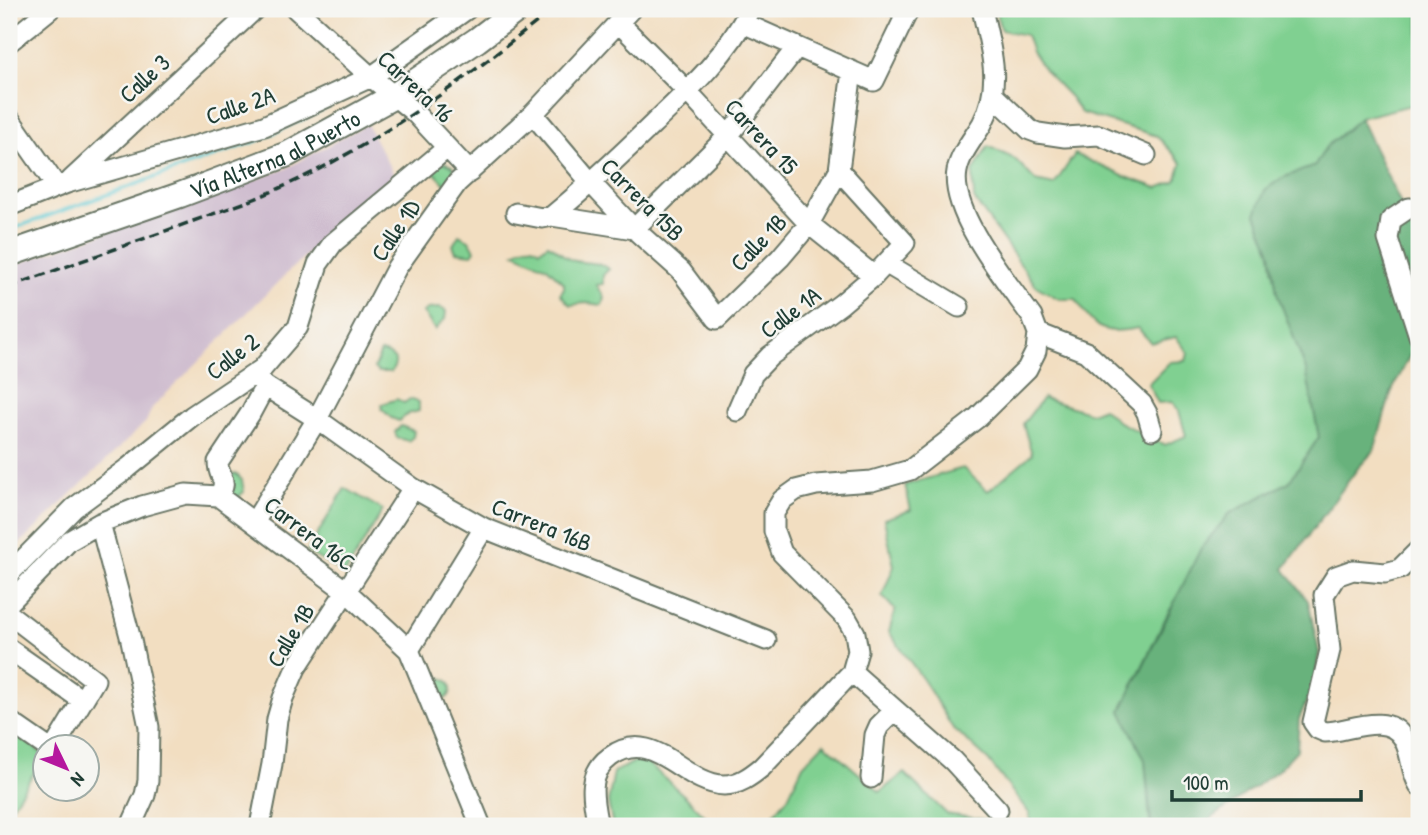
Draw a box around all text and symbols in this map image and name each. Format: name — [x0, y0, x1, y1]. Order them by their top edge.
street label: Carrera 16 — [371, 43, 461, 129]
street label: Calle 3 — [112, 46, 176, 110]
street label: Calle 2A — [201, 78, 279, 132]
street label: Carrera 15 — [718, 91, 806, 181]
street label: Vía Alterna al Puerto — [185, 102, 366, 206]
street label: Carrera 15B — [594, 150, 692, 248]
street label: Calle 1D — [363, 192, 428, 267]
street label: Calle 1B — [723, 206, 793, 278]
street label: Calle 1A — [753, 278, 827, 345]
street label: Calle 2 — [199, 325, 265, 387]
street label: Carrera 16C — [258, 488, 362, 578]
street label: Carrera 16B — [487, 489, 597, 559]
street label: Calle 1B — [259, 597, 321, 673]
north arrow — [32, 734, 102, 804]
scale bar — [1172, 758, 1362, 802]
text: N — [65, 767, 91, 792]
text: 100 m — [1183, 768, 1229, 797]

